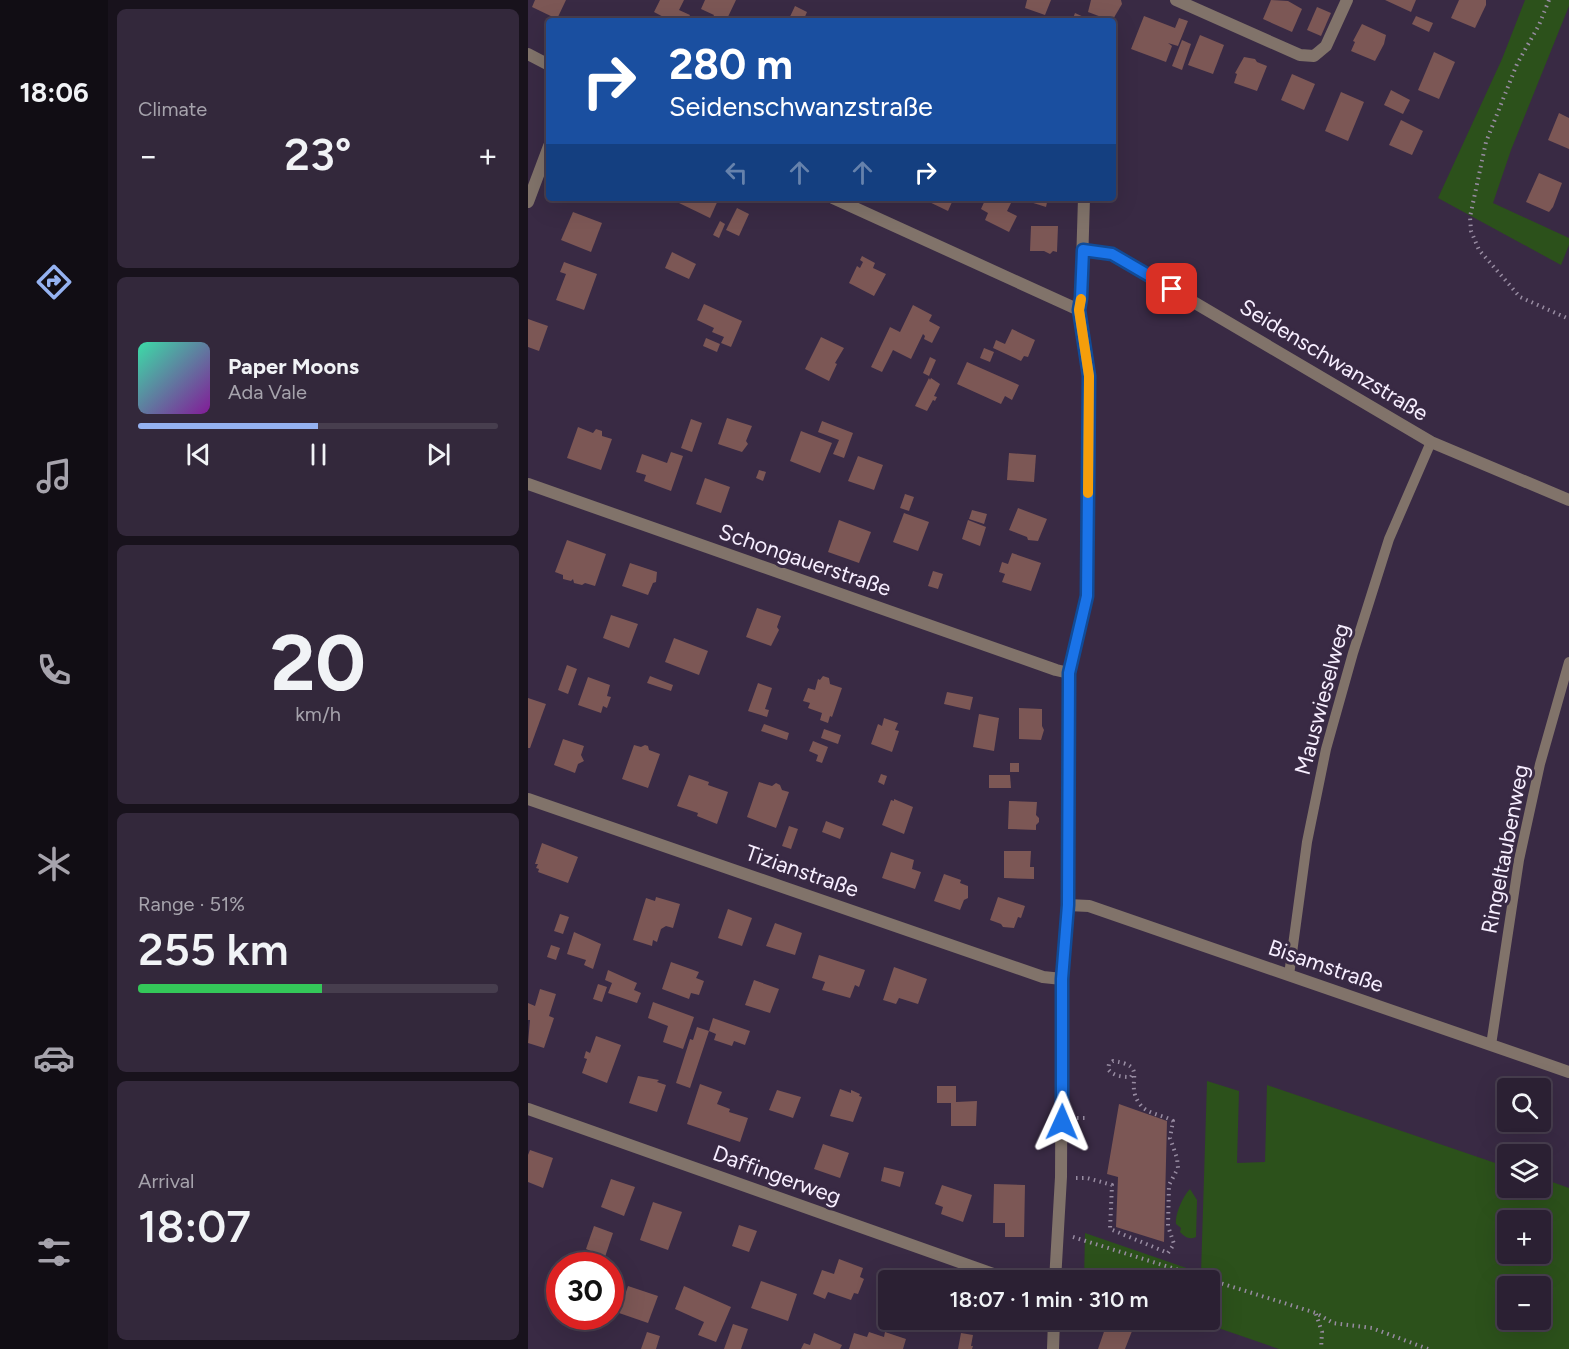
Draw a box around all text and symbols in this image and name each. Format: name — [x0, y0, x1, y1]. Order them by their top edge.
text: 280 m — [669, 39, 793, 90]
icon: right — [570, 42, 648, 120]
text: 18:06 — [19, 76, 89, 109]
text: Seidenschwanzstraße — [669, 90, 933, 123]
text: Climate — [138, 97, 207, 121]
text: 23° — [284, 127, 352, 181]
text: − — [138, 136, 159, 175]
text: + — [477, 136, 498, 175]
icon: left — [720, 156, 753, 189]
icon: ahead — [783, 156, 816, 189]
icon: ahead — [846, 156, 879, 189]
icon: right — [909, 156, 942, 189]
icon: directions — [33, 261, 75, 303]
pin — [1146, 263, 1197, 314]
icon: arrive — [1155, 272, 1188, 305]
street label: Seidenschwanzstraße — [1235, 293, 1433, 427]
text: Paper Moons — [228, 353, 359, 380]
text: Ada Vale — [228, 380, 307, 404]
icon: previous — [182, 438, 215, 471]
icon: pause — [302, 438, 335, 471]
icon: next — [422, 438, 455, 471]
icon: music — [33, 455, 75, 497]
street label: Schongauerstraße — [715, 518, 895, 602]
text: 20 — [270, 616, 366, 710]
street label: Mauswieselweg — [1289, 620, 1355, 778]
icon: phone — [33, 649, 75, 691]
text: km/h — [295, 702, 341, 726]
street label: Ringeltaubenweg — [1475, 762, 1535, 936]
street label: Tizianstraße — [742, 839, 862, 903]
icon: climate — [33, 843, 75, 885]
text: Range · 51% — [138, 892, 245, 916]
text: 255 km — [138, 922, 289, 976]
street label: Bisamstraße — [1265, 934, 1387, 998]
icon: car — [33, 1037, 75, 1079]
map controls — [1497, 1078, 1551, 1330]
button: search — [1497, 1078, 1551, 1132]
position arrow — [1030, 1090, 1094, 1154]
street label: Daffingerweg — [709, 1139, 845, 1211]
button: layers — [1497, 1144, 1551, 1198]
text: Arrival — [138, 1169, 194, 1193]
text: 18:07 — [138, 1199, 251, 1253]
button: + — [1497, 1210, 1551, 1264]
icon: filters — [33, 1231, 75, 1273]
speed limit sign: 30 — [546, 1252, 624, 1330]
button: − — [1497, 1276, 1551, 1330]
text: 18:07 · 1 min · 310 m — [950, 1286, 1149, 1313]

